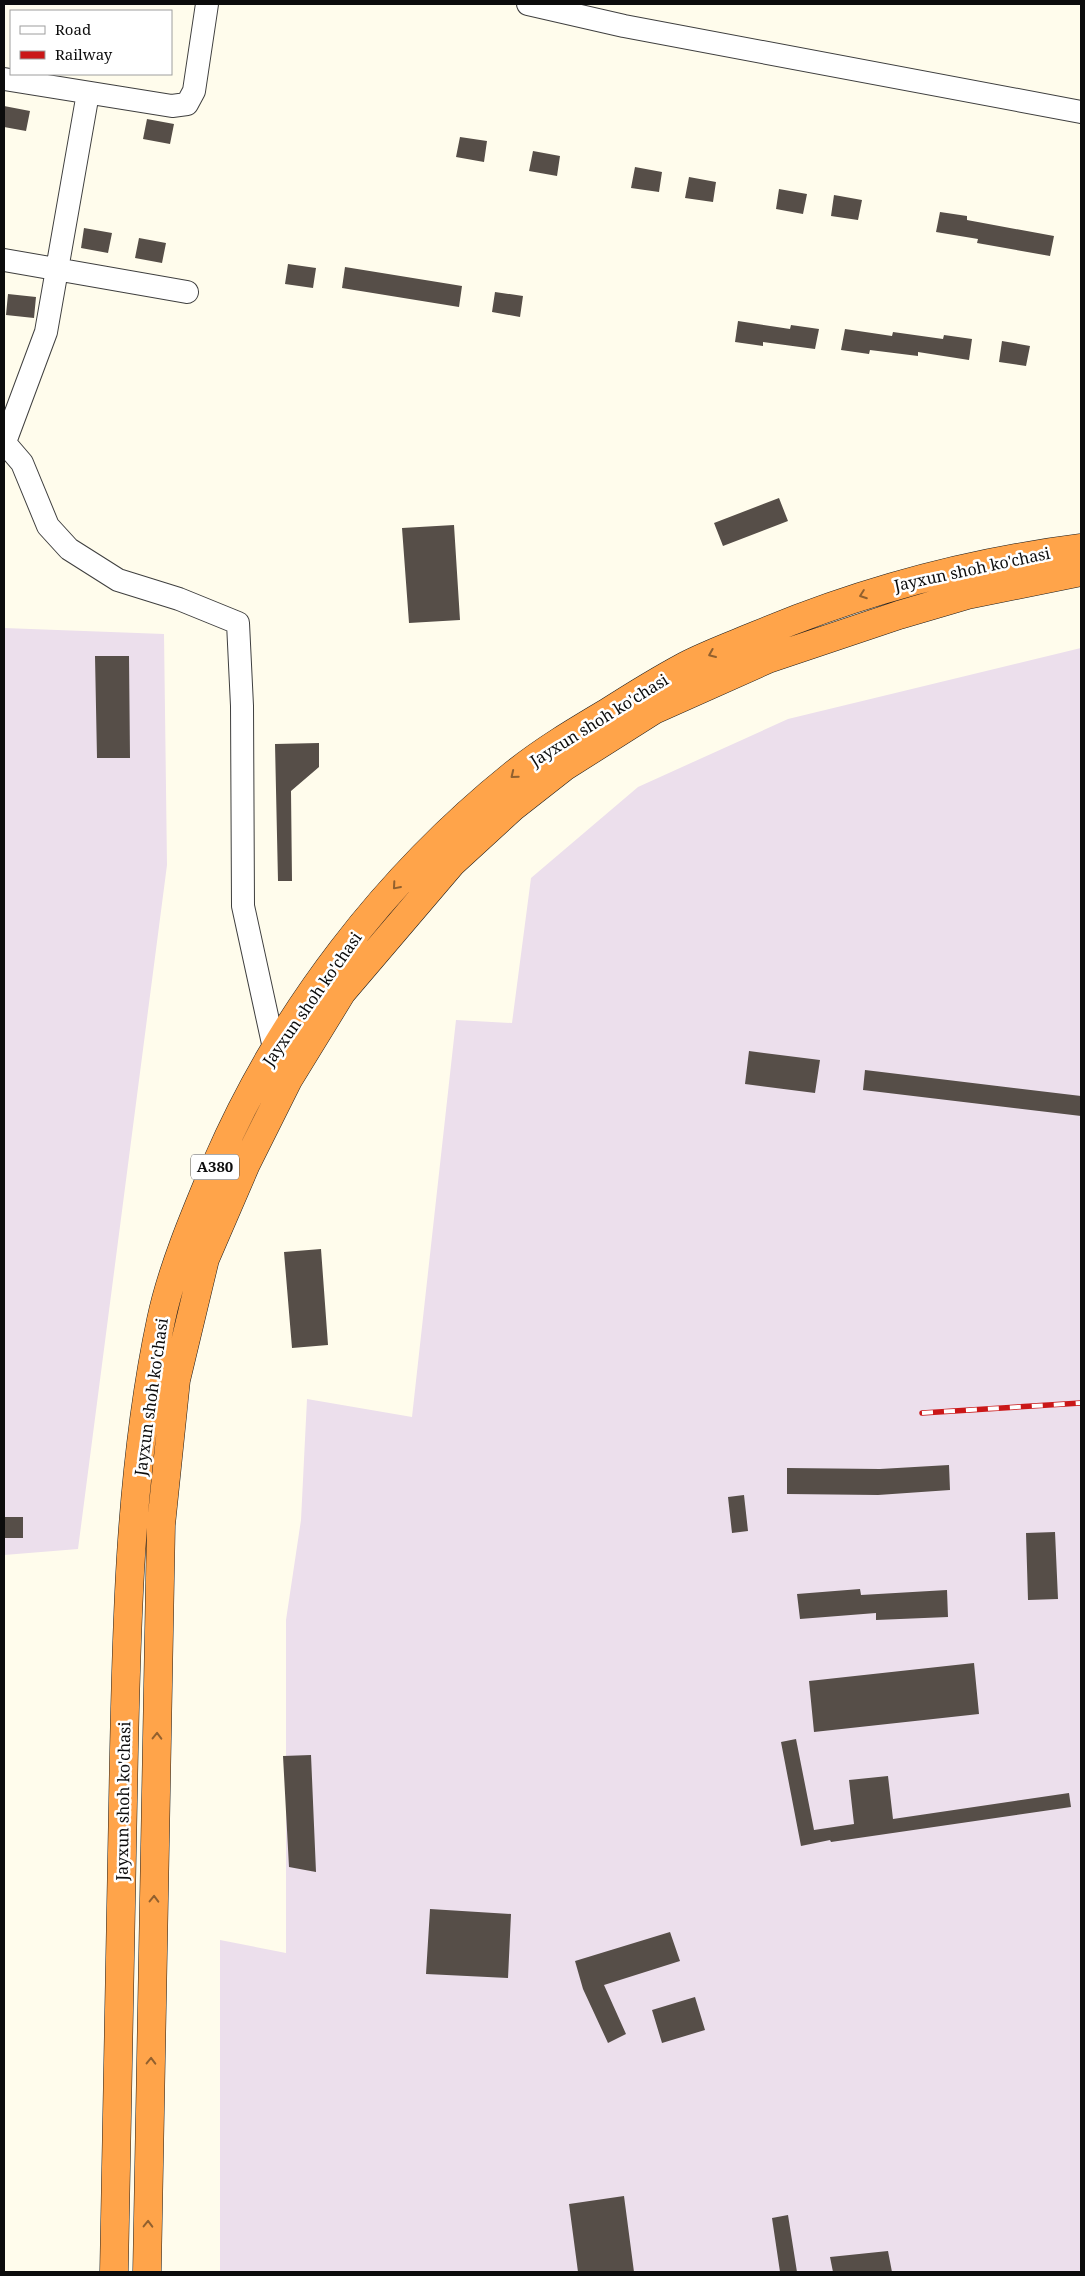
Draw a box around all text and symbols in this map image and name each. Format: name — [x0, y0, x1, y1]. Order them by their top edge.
legend — [10, 10, 172, 75]
text: Road — [55, 19, 91, 39]
text: Railway — [55, 44, 113, 64]
street label: Jayxun shoh ko'chasi — [891, 542, 1052, 597]
one-way arrow — [859, 589, 868, 599]
one-way arrow — [708, 648, 717, 659]
street label: Jayxun shoh ko'chasi — [525, 669, 672, 772]
one-way arrow — [510, 769, 519, 778]
one-way arrow — [393, 881, 402, 890]
street label: Jayxun shoh ko'chasi — [257, 928, 367, 1071]
road number: A380 — [191, 1154, 239, 1180]
street label: Jayxun shoh ko'chasi — [129, 1317, 173, 1478]
street label: Jayxun shoh ko'chasi — [111, 1721, 135, 1882]
one-way arrow — [152, 1732, 162, 1740]
one-way arrow — [149, 1894, 159, 1902]
one-way arrow — [146, 2057, 156, 2064]
one-way arrow — [142, 2219, 153, 2227]

